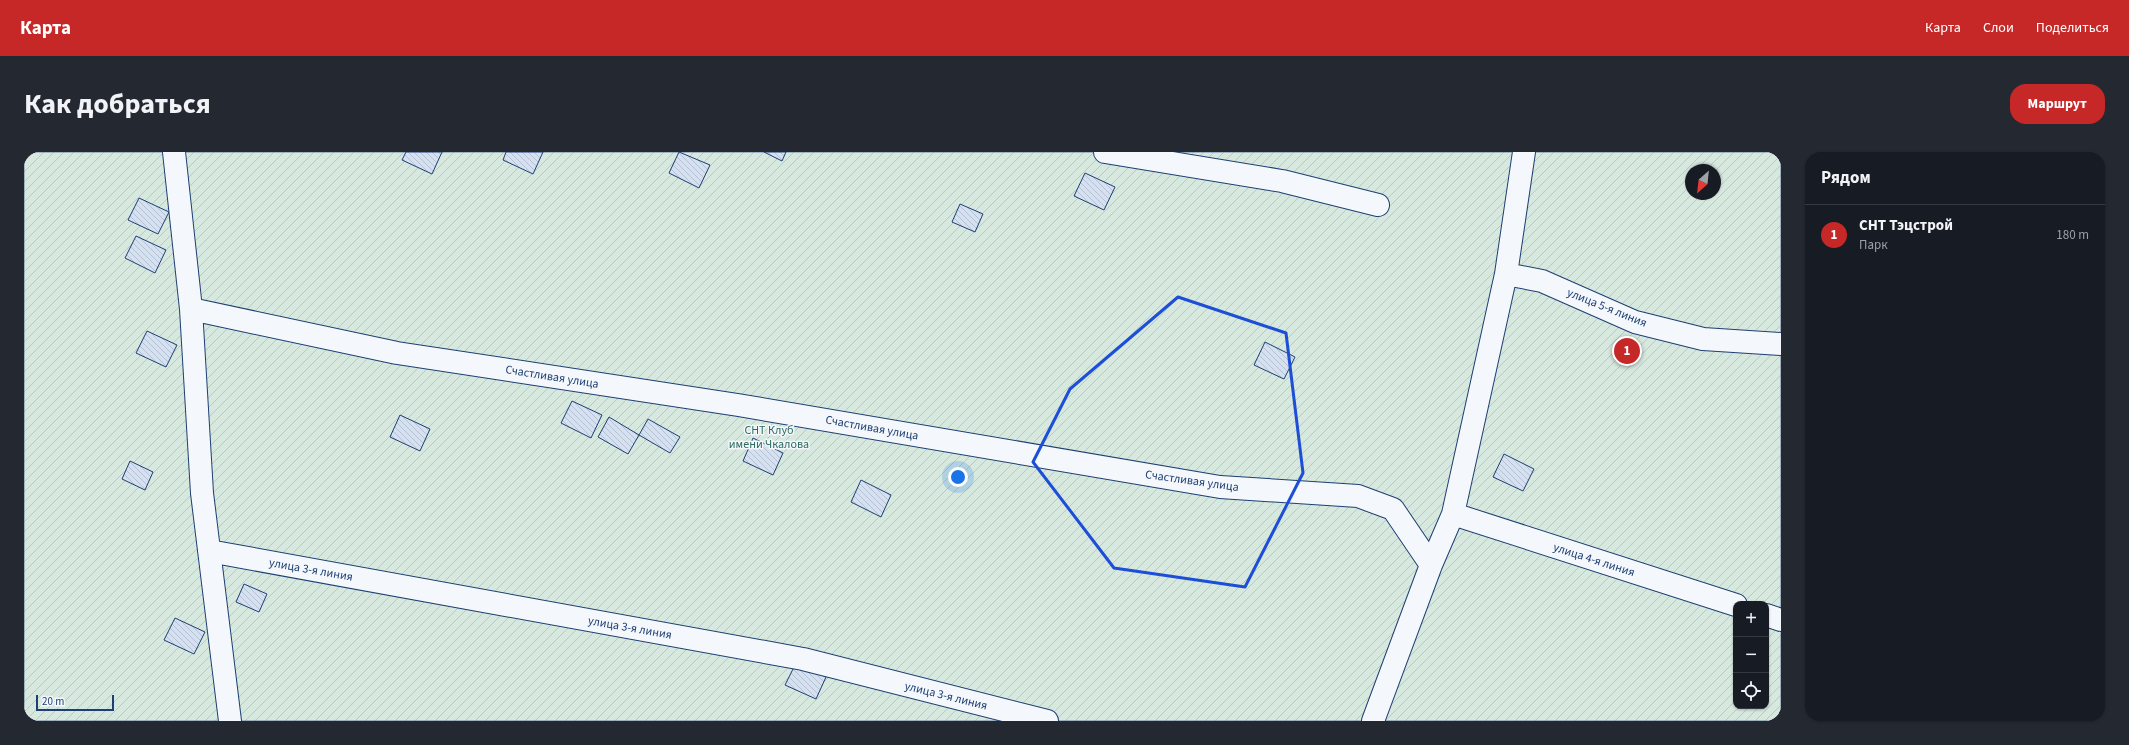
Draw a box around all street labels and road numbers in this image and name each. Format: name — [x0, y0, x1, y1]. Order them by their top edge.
street label: улица 5-я линия — [1564, 284, 1650, 332]
street label: Счастливая улица — [504, 361, 600, 393]
street label: Счастливая улица — [824, 411, 920, 445]
street label: Счастливая улица — [1144, 466, 1240, 496]
street label: улица 4-я линия — [1551, 539, 1637, 581]
street label: улица 3-я линия — [268, 554, 354, 586]
street label: улица 3-я линия — [587, 612, 673, 644]
street label: улица 3-я линия — [903, 677, 989, 715]

